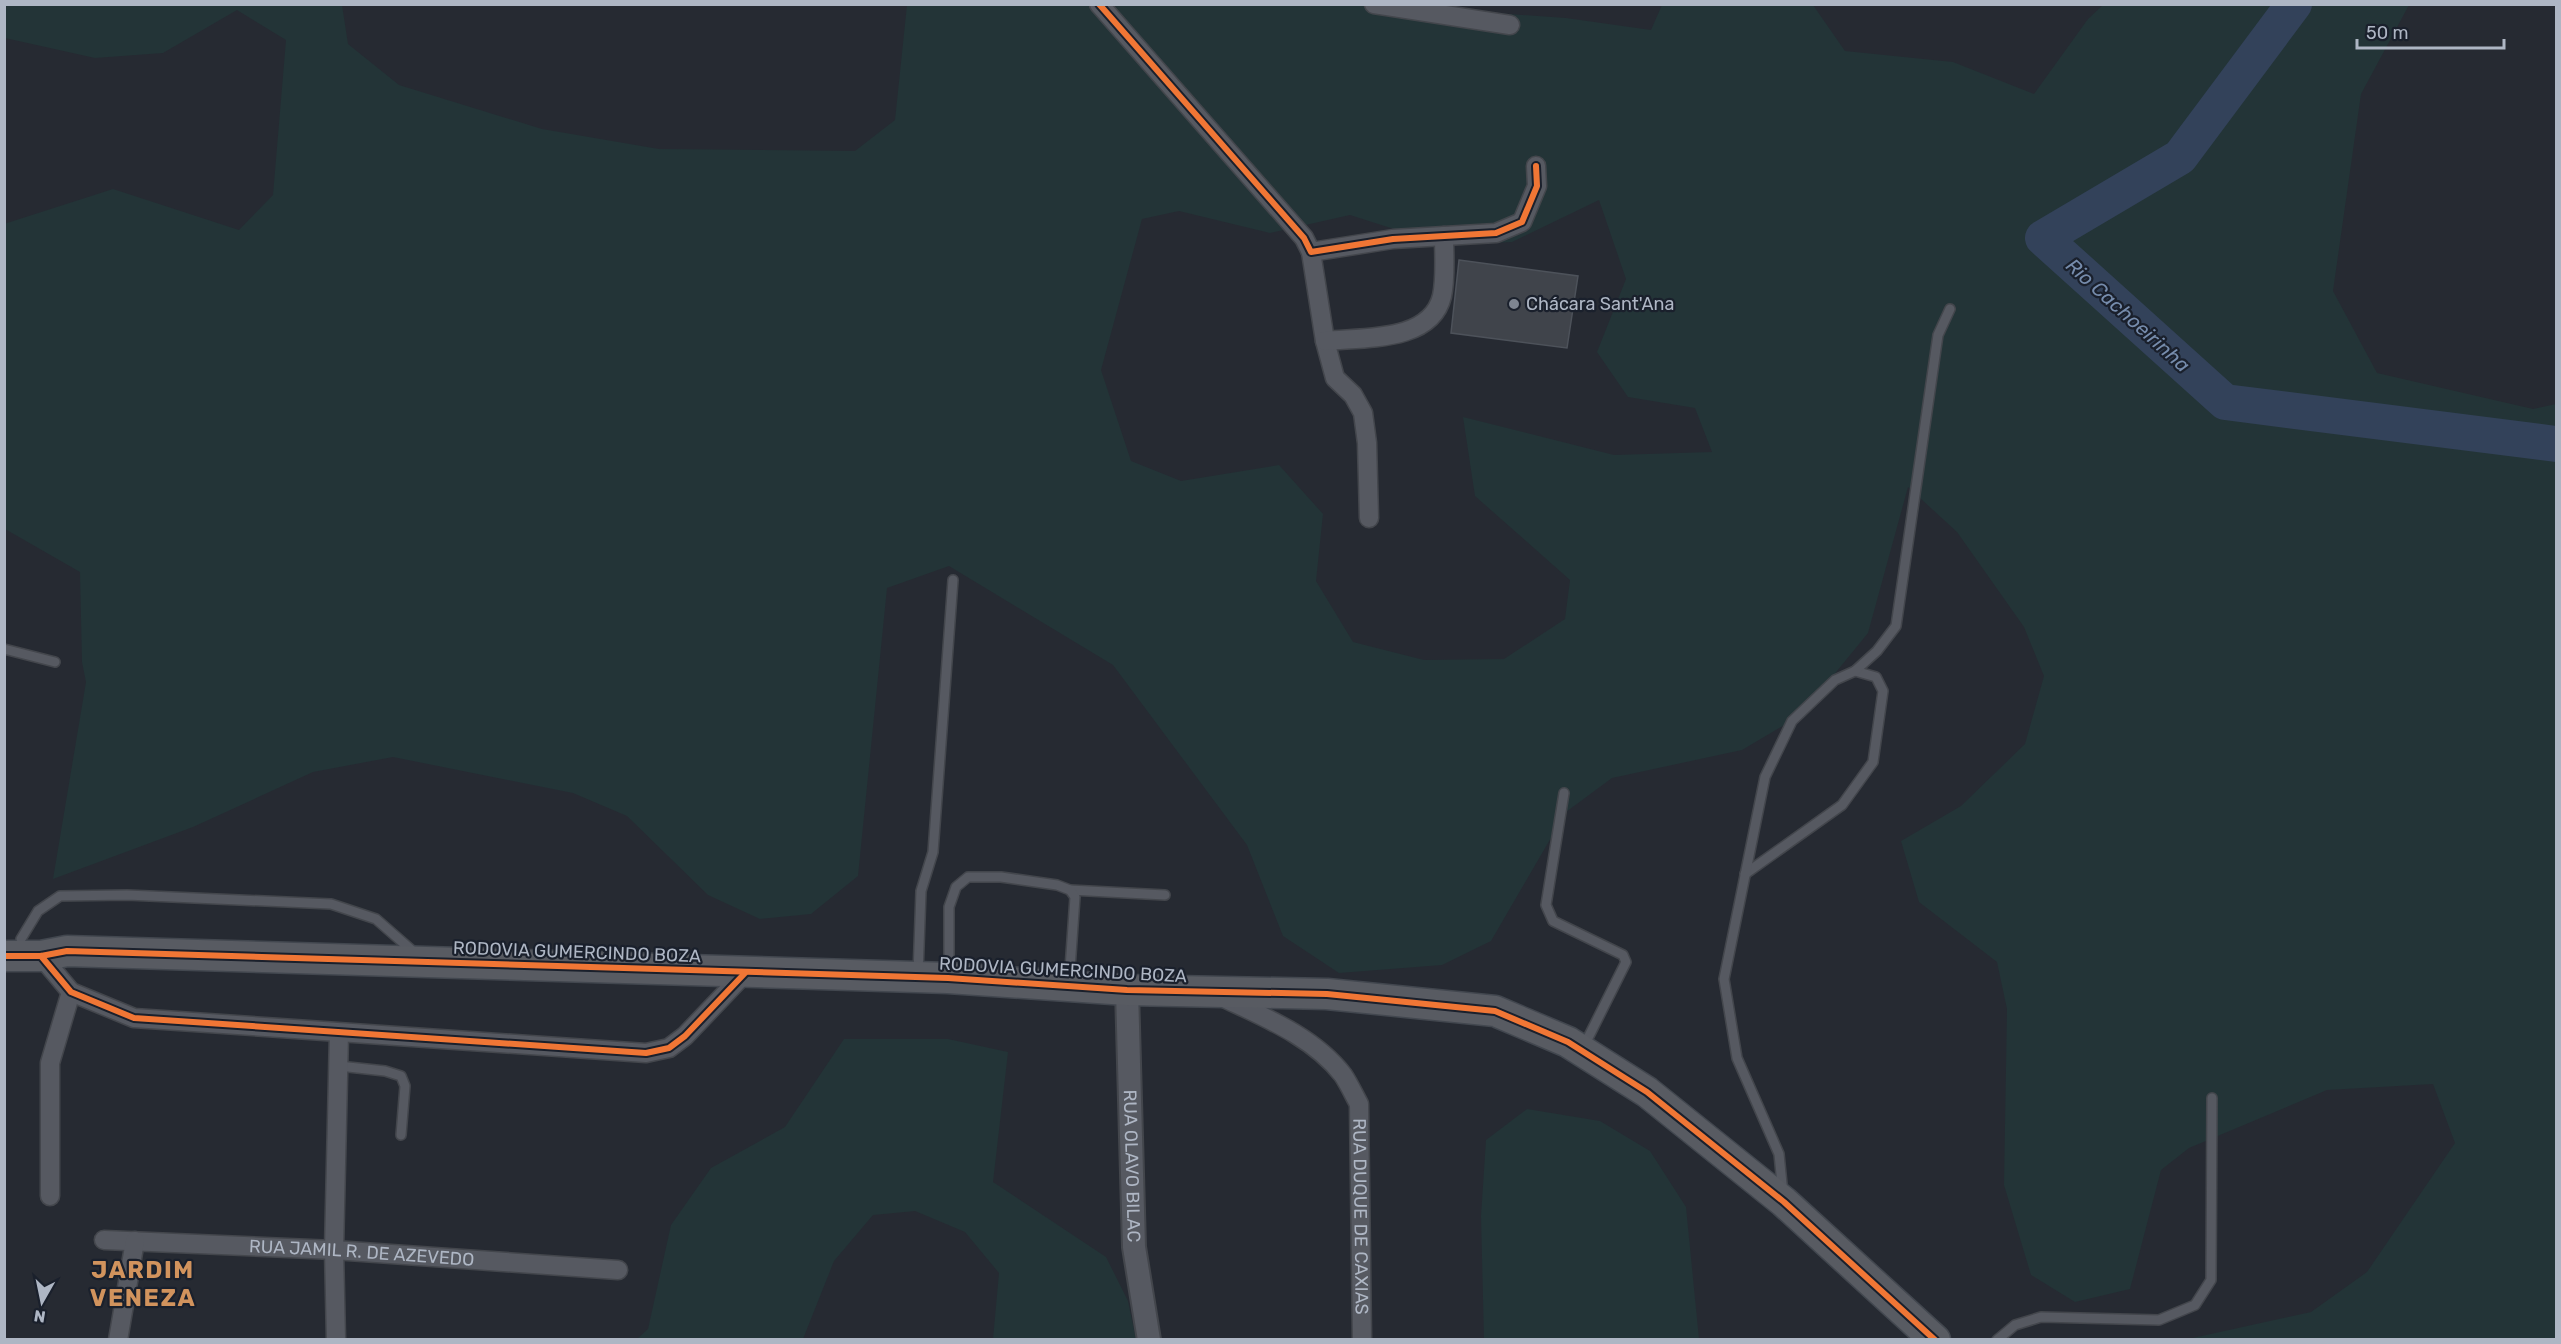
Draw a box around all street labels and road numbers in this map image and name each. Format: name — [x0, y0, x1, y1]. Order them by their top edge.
street label: RODOVIA GUMERCINDO BOZA — [453, 937, 701, 967]
street label: RODOVIA GUMERCINDO BOZA — [939, 953, 1187, 987]
street label: RUA OLAVO BILAC — [1119, 1089, 1145, 1243]
street label: RUA DUQUE DE CAXIAS — [1348, 1118, 1373, 1315]
street label: RUA JAMIL R. DE AZEVEDO — [249, 1235, 475, 1271]

